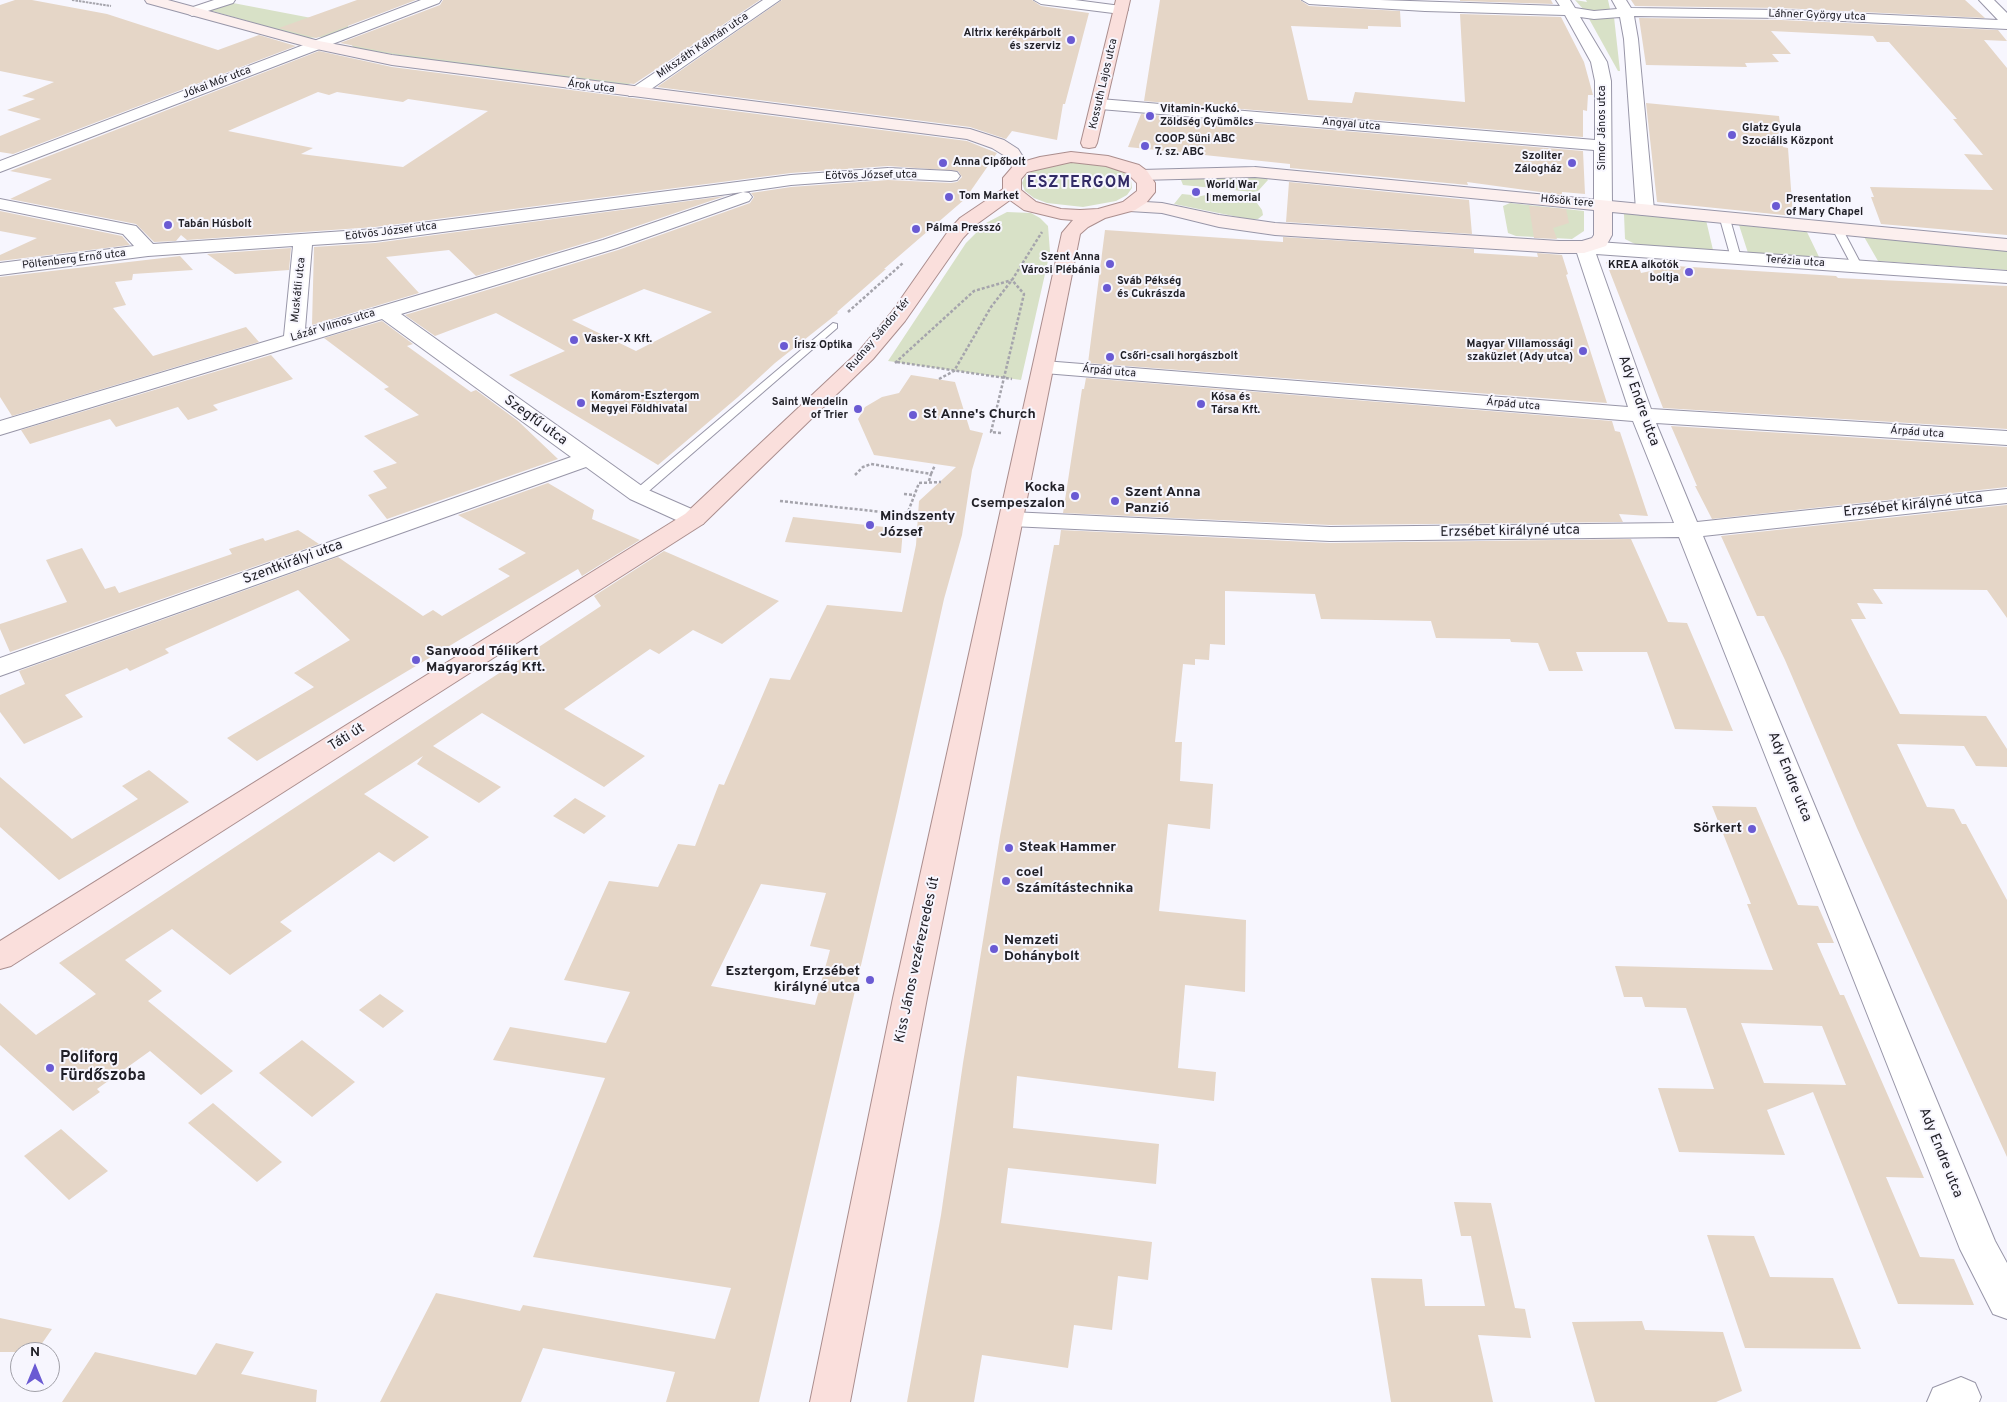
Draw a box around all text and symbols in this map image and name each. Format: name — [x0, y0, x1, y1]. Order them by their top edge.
street label: Láhner György utca — [1768, 8, 1866, 24]
street label: Mikszáth Kálmán utca — [655, 10, 751, 82]
place label: Altrix kerékpárbolt és szerviz — [963, 27, 1061, 53]
marker: Altrix kerékpárbolt és szerviz — [1065, 34, 1077, 46]
street label: Kossuth Lajos utca — [1087, 38, 1121, 130]
street label: Jókai Mór utca — [181, 64, 253, 102]
street label: Árok utca — [567, 78, 615, 96]
street label: Simor János utca — [1596, 85, 1610, 171]
place label: Vitamin-Kuckó. Zöldség Gyümölcs — [1160, 103, 1254, 129]
marker: Vitamin-Kuckó. Zöldség Gyümölcs — [1144, 110, 1156, 122]
street label: Angyal utca — [1321, 116, 1381, 134]
place label: Glatz Gyula Szociális Központ — [1742, 122, 1833, 148]
marker: Glatz Gyula Szociális Központ — [1726, 129, 1738, 141]
place label: COOP Süni ABC 7. sz. ABC — [1155, 133, 1235, 159]
marker: COOP Süni ABC 7. sz. ABC — [1139, 140, 1151, 152]
place label: Szoliter Zálogház — [1514, 150, 1562, 176]
place label: Anna Cipőbolt — [953, 156, 1026, 170]
marker: Anna Cipőbolt — [937, 157, 949, 169]
marker: Szoliter Zálogház — [1566, 157, 1578, 169]
street label: Eötvös József utca — [825, 169, 917, 183]
district label: ESZTERGOM — [1026, 174, 1132, 194]
place label: World War I memorial — [1206, 179, 1261, 205]
marker: World War I memorial — [1190, 186, 1202, 198]
place label: Tom Market — [959, 190, 1019, 204]
marker: Tom Market — [943, 191, 955, 203]
street label: Hősök tere — [1540, 193, 1594, 211]
place label: Presentation of Mary Chapel — [1786, 193, 1863, 219]
marker: Presentation of Mary Chapel — [1770, 200, 1782, 212]
place label: Tabán Húsbolt — [178, 218, 252, 232]
marker: Tabán Húsbolt — [162, 219, 174, 231]
street label: Eötvös József utca — [345, 220, 437, 244]
place label: Pálma Presszó — [926, 222, 1001, 236]
marker: Pálma Presszó — [910, 223, 922, 235]
street label: Pöltenberg Ernő utca — [21, 247, 127, 273]
place label: Szent Anna Városi Plébánia — [1021, 251, 1100, 277]
street label: Terézia utca — [1765, 253, 1825, 271]
street label: Muskátli utca — [289, 257, 309, 323]
marker: Szent Anna Városi Plébánia — [1104, 258, 1116, 270]
place label: KREA alkotók boltja — [1608, 259, 1679, 285]
marker: KREA alkotók boltja — [1683, 266, 1695, 278]
place label: Sváb Pékség és Cukrászda — [1117, 275, 1185, 301]
marker: Sváb Pékség és Cukrászda — [1101, 282, 1113, 294]
street label: Rudnay Sándor tér — [844, 296, 914, 374]
street label: Lázár Vilmos utca — [289, 307, 377, 345]
place label: Vasker-X Kft. — [584, 333, 652, 347]
marker: Vasker-X Kft. — [568, 334, 580, 346]
place label: Magyar Villamossági szaküzlet (Ady utca) — [1467, 338, 1573, 364]
place label: Írisz Optika — [794, 339, 852, 353]
marker: Írisz Optika — [778, 340, 790, 352]
marker: Magyar Villamossági szaküzlet (Ady utca) — [1577, 345, 1589, 357]
place label: Csőri-csali horgászbolt — [1120, 350, 1238, 364]
marker: Csőri-csali horgászbolt — [1104, 351, 1116, 363]
street label: Ady Endre utca — [1614, 353, 1662, 449]
street label: Árpád utca — [1082, 363, 1136, 381]
place label: Komárom-Esztergom Megyei Földhivatal — [591, 390, 699, 416]
place label: Kósa és Társa Kft. — [1211, 391, 1260, 417]
street label: Szegfű utca — [500, 392, 570, 450]
place label: Saint Wendelin of Trier — [772, 396, 848, 422]
street label: Árpád utca — [1486, 396, 1540, 414]
marker: Komárom-Esztergom Megyei Földhivatal — [575, 397, 587, 409]
marker: Kósa és Társa Kft. — [1195, 398, 1207, 410]
marker: Saint Wendelin of Trier — [852, 403, 864, 415]
place label: St Anne's Church — [923, 407, 1036, 423]
marker: St Anne's Church — [907, 409, 919, 421]
street label: Árpád utca — [1890, 425, 1944, 441]
place label: Kocka Csempeszalon — [971, 480, 1065, 512]
place label: Szent Anna Panzió — [1125, 485, 1200, 518]
marker: Kocka Csempeszalon — [1069, 490, 1081, 502]
street label: Erzsébet királyné utca — [1843, 490, 1983, 522]
marker: Szent Anna Panzió — [1109, 495, 1121, 507]
place label: Mindszenty József — [880, 509, 955, 542]
marker: Mindszenty József — [864, 519, 876, 531]
street label: Erzsébet királyné utca — [1440, 522, 1580, 542]
street label: Szentkirályi utca — [241, 537, 345, 589]
place label: Sanwood Télikert Magyarország Kft. — [426, 644, 545, 676]
marker: Sanwood Télikert Magyarország Kft. — [410, 654, 422, 666]
street label: Táti út — [326, 720, 368, 756]
street label: Ady Endre utca — [1763, 730, 1815, 824]
place label: Sörkert — [1693, 821, 1742, 837]
marker: Sörkert — [1746, 823, 1758, 835]
place label: Steak Hammer — [1019, 840, 1116, 856]
marker: Steak Hammer — [1003, 842, 1015, 854]
place label: coel Számítástechnika — [1016, 865, 1133, 898]
street label: Kiss János vezérezredes út — [892, 875, 944, 1045]
marker: coel Számítástechnika — [1000, 875, 1012, 887]
place label: Nemzeti Dohánybolt — [1004, 933, 1080, 966]
marker: Nemzeti Dohánybolt — [988, 943, 1000, 955]
place label: Esztergom, Erzsébet királyné utca — [725, 964, 860, 996]
marker: Esztergom, Erzsébet királyné utca — [864, 974, 876, 986]
place label: Poliforg Fürdőszoba — [60, 1049, 146, 1087]
marker: Poliforg Fürdőszoba — [44, 1062, 56, 1074]
street label: Ady Endre utca — [1914, 1106, 1966, 1200]
north arrow — [10, 1342, 60, 1392]
text: N — [30, 1344, 40, 1361]

